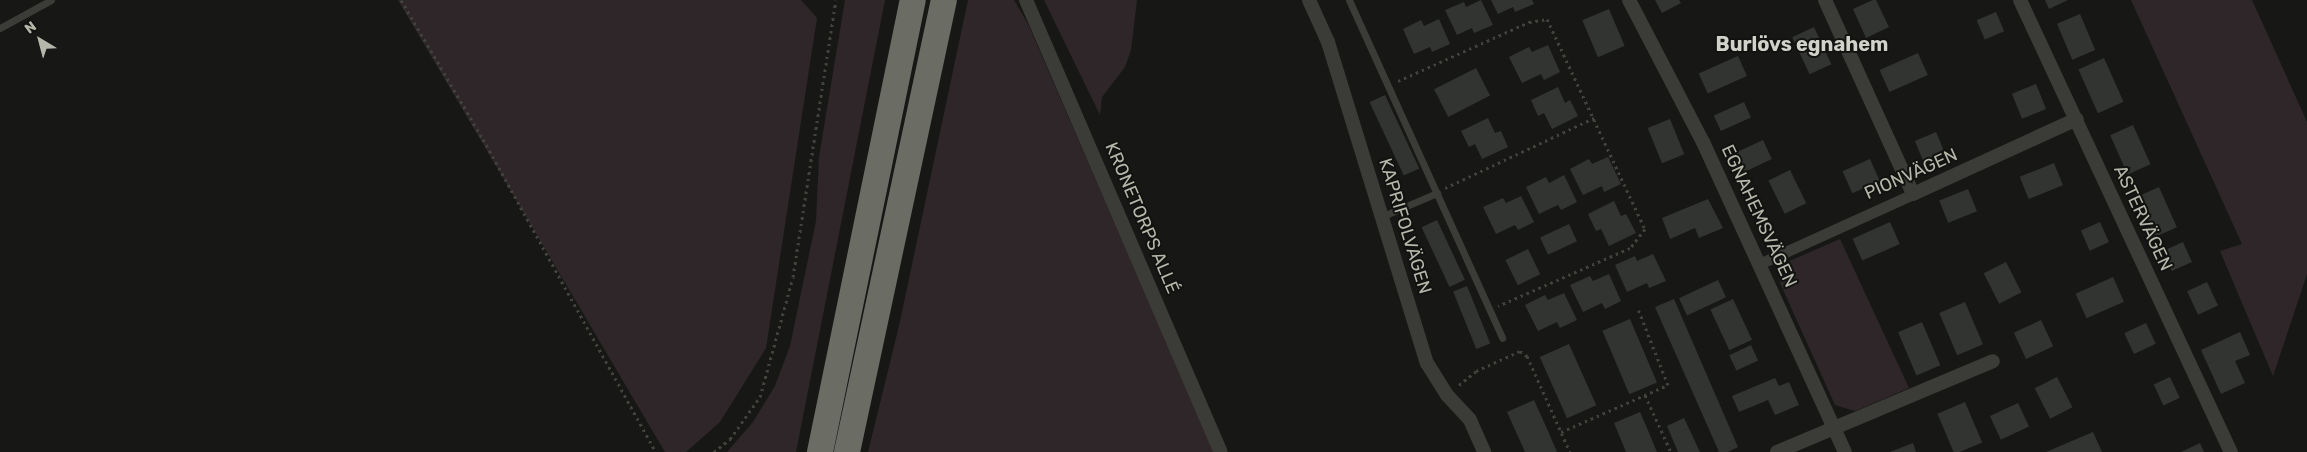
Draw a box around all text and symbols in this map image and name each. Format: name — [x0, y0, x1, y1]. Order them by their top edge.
north arrow — [15, 15, 65, 65]
text: N — [22, 18, 40, 37]
district label: Burlövs egnahem — [1716, 32, 1888, 56]
street label: KRONETORPS ALLÉ — [1100, 139, 1184, 297]
street label: EGNAHEMSVÄGEN — [1716, 141, 1802, 291]
street label: PIONVÄGEN — [1861, 144, 1961, 204]
street label: KAPRIFOLVÄGEN — [1374, 156, 1436, 296]
street label: ASTERVÄGEN — [2109, 162, 2177, 274]

